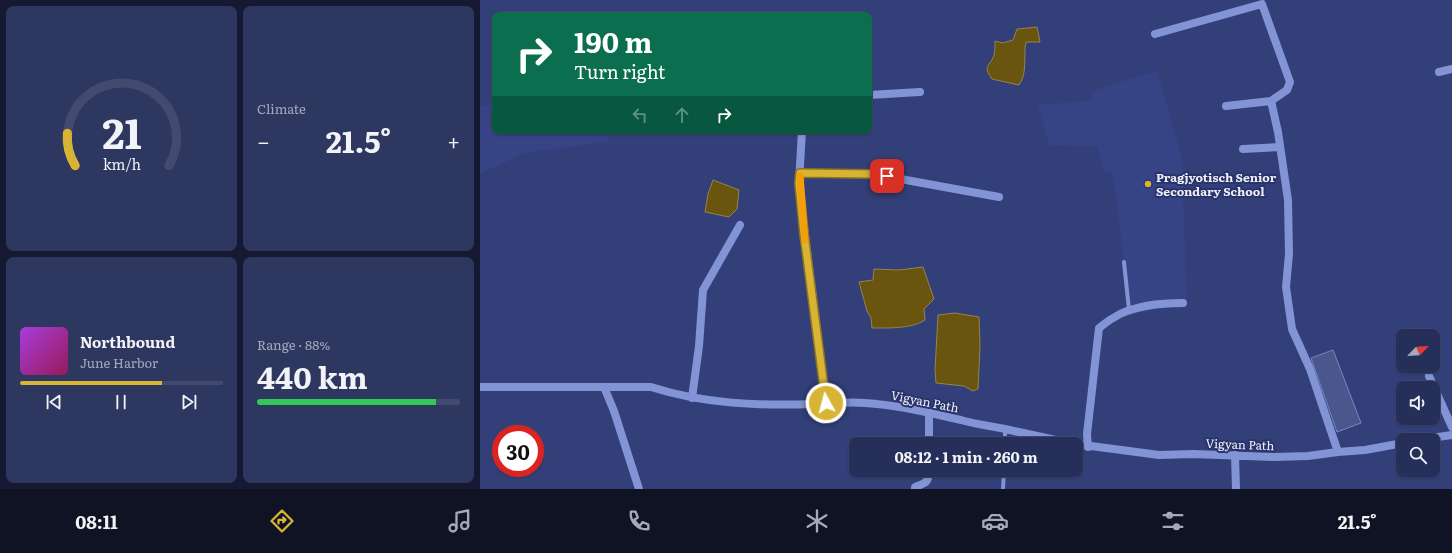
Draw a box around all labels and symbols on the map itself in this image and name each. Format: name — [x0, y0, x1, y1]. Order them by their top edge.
pin — [870, 159, 904, 193]
place label: Pragjyotisch Senior Secondary School — [1156, 168, 1277, 200]
marker: Pragjyotisch Senior Secondary School — [1143, 179, 1153, 189]
north arrow — [1396, 329, 1440, 373]
position arrow — [805, 382, 847, 424]
street label: Vigyan Path — [889, 386, 961, 416]
speed limit sign: 30 — [492, 425, 544, 477]
street label: Vigyan Path — [1205, 434, 1275, 454]

